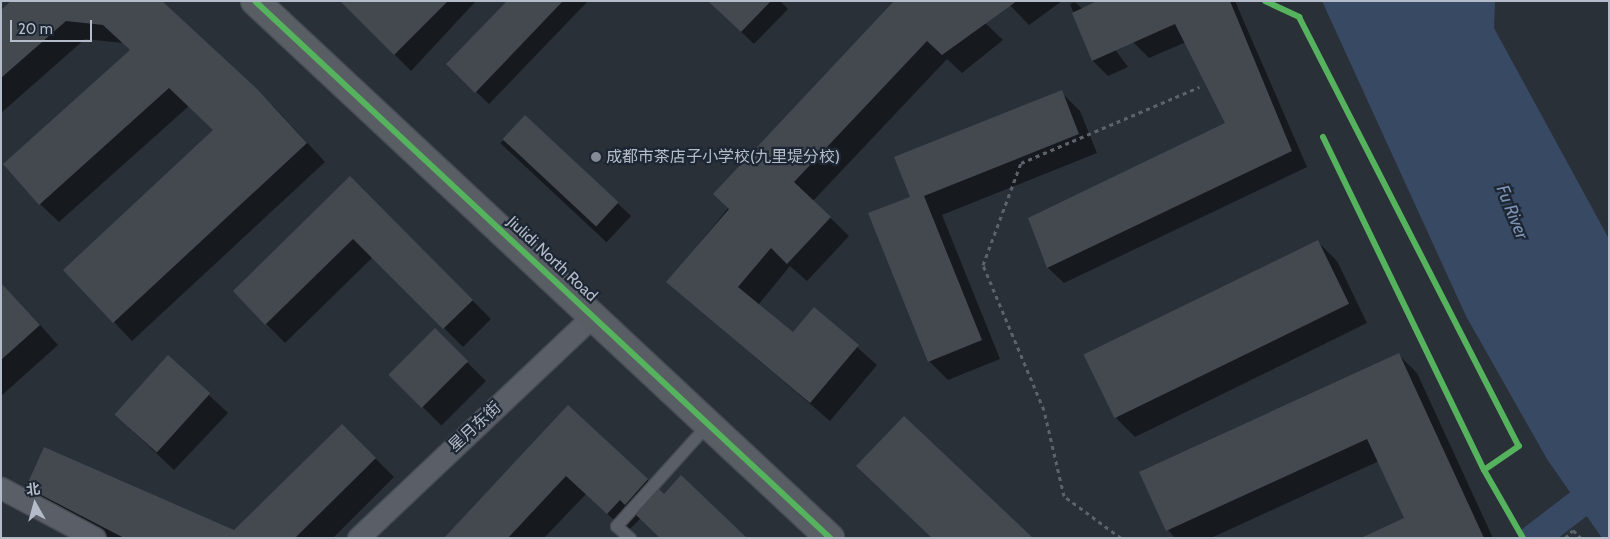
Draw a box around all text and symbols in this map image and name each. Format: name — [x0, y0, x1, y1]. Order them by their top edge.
scale bar — [12, 10, 95, 42]
text: 20 m — [18, 20, 53, 38]
place label: 成都市茶店子小学校(九里堤分校) — [606, 147, 840, 167]
marker: 成都市茶店子小学校(九里堤分校) — [590, 151, 602, 163]
water label: Fu River — [1491, 182, 1533, 242]
street label: Jiulidi North Road — [503, 212, 601, 306]
street label: 星月东街 — [445, 398, 505, 456]
north arrow — [10, 479, 60, 529]
text: 北 — [25, 479, 41, 499]

